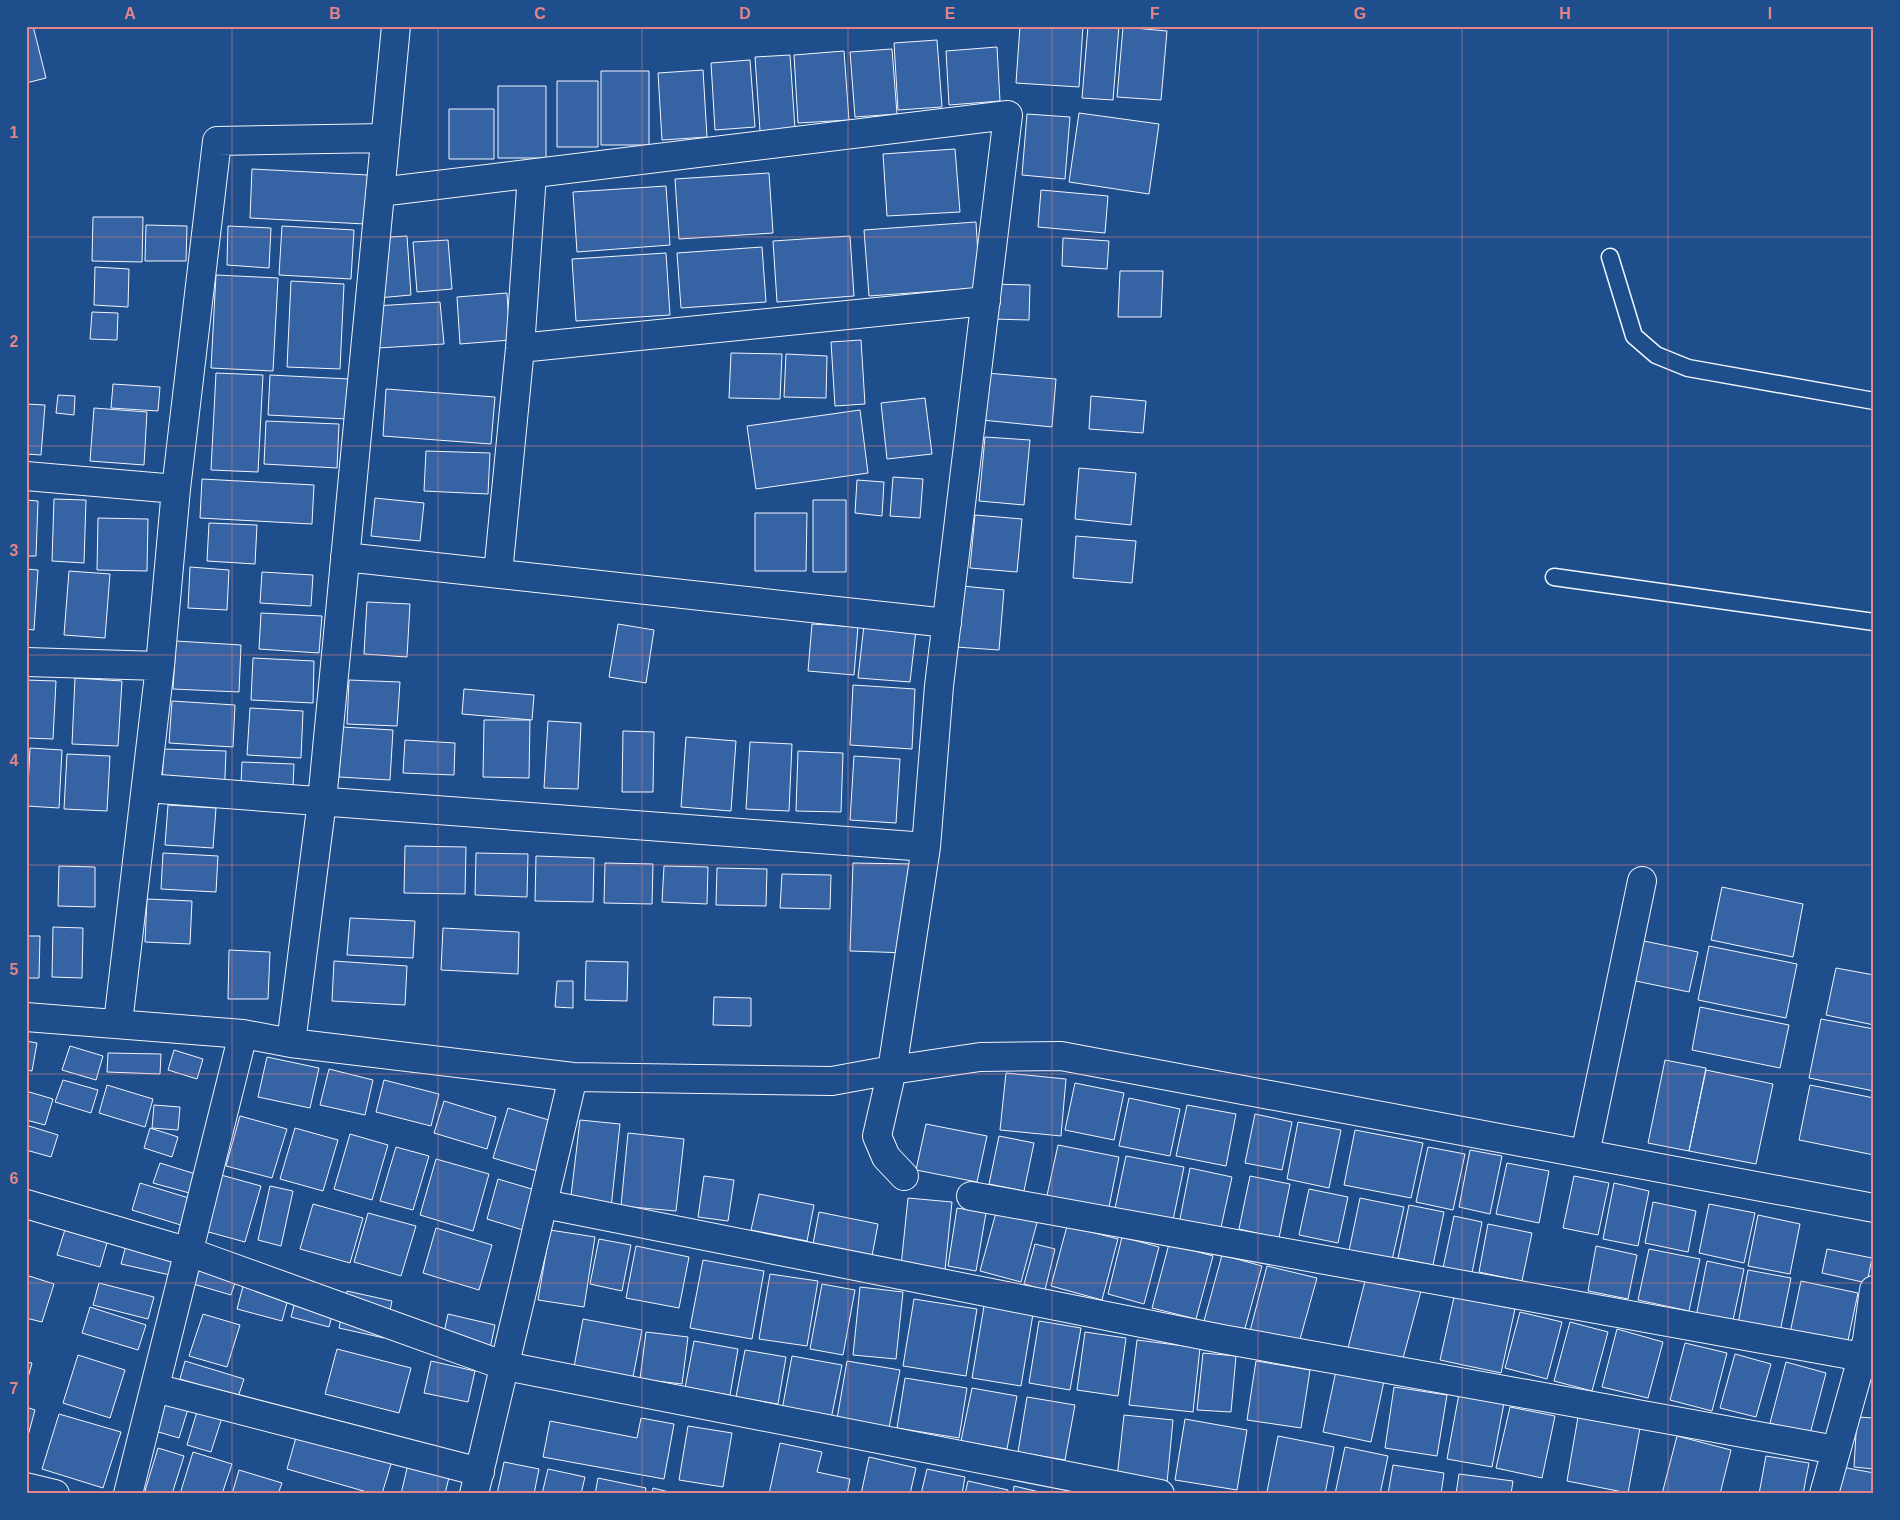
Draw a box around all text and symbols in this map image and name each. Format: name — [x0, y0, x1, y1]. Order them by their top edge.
text: A — [124, 5, 136, 22]
text: B — [329, 5, 341, 22]
text: C — [534, 5, 546, 22]
text: D — [739, 5, 751, 22]
text: E — [945, 5, 956, 22]
text: F — [1150, 5, 1160, 22]
text: G — [1354, 5, 1366, 22]
text: H — [1559, 5, 1571, 22]
text: I — [1768, 5, 1772, 22]
text: 1 — [10, 124, 19, 141]
text: 2 — [10, 333, 19, 350]
text: 3 — [10, 542, 19, 559]
text: 4 — [10, 752, 19, 769]
text: 5 — [10, 961, 19, 978]
text: 6 — [10, 1170, 19, 1187]
text: 7 — [10, 1380, 19, 1397]

